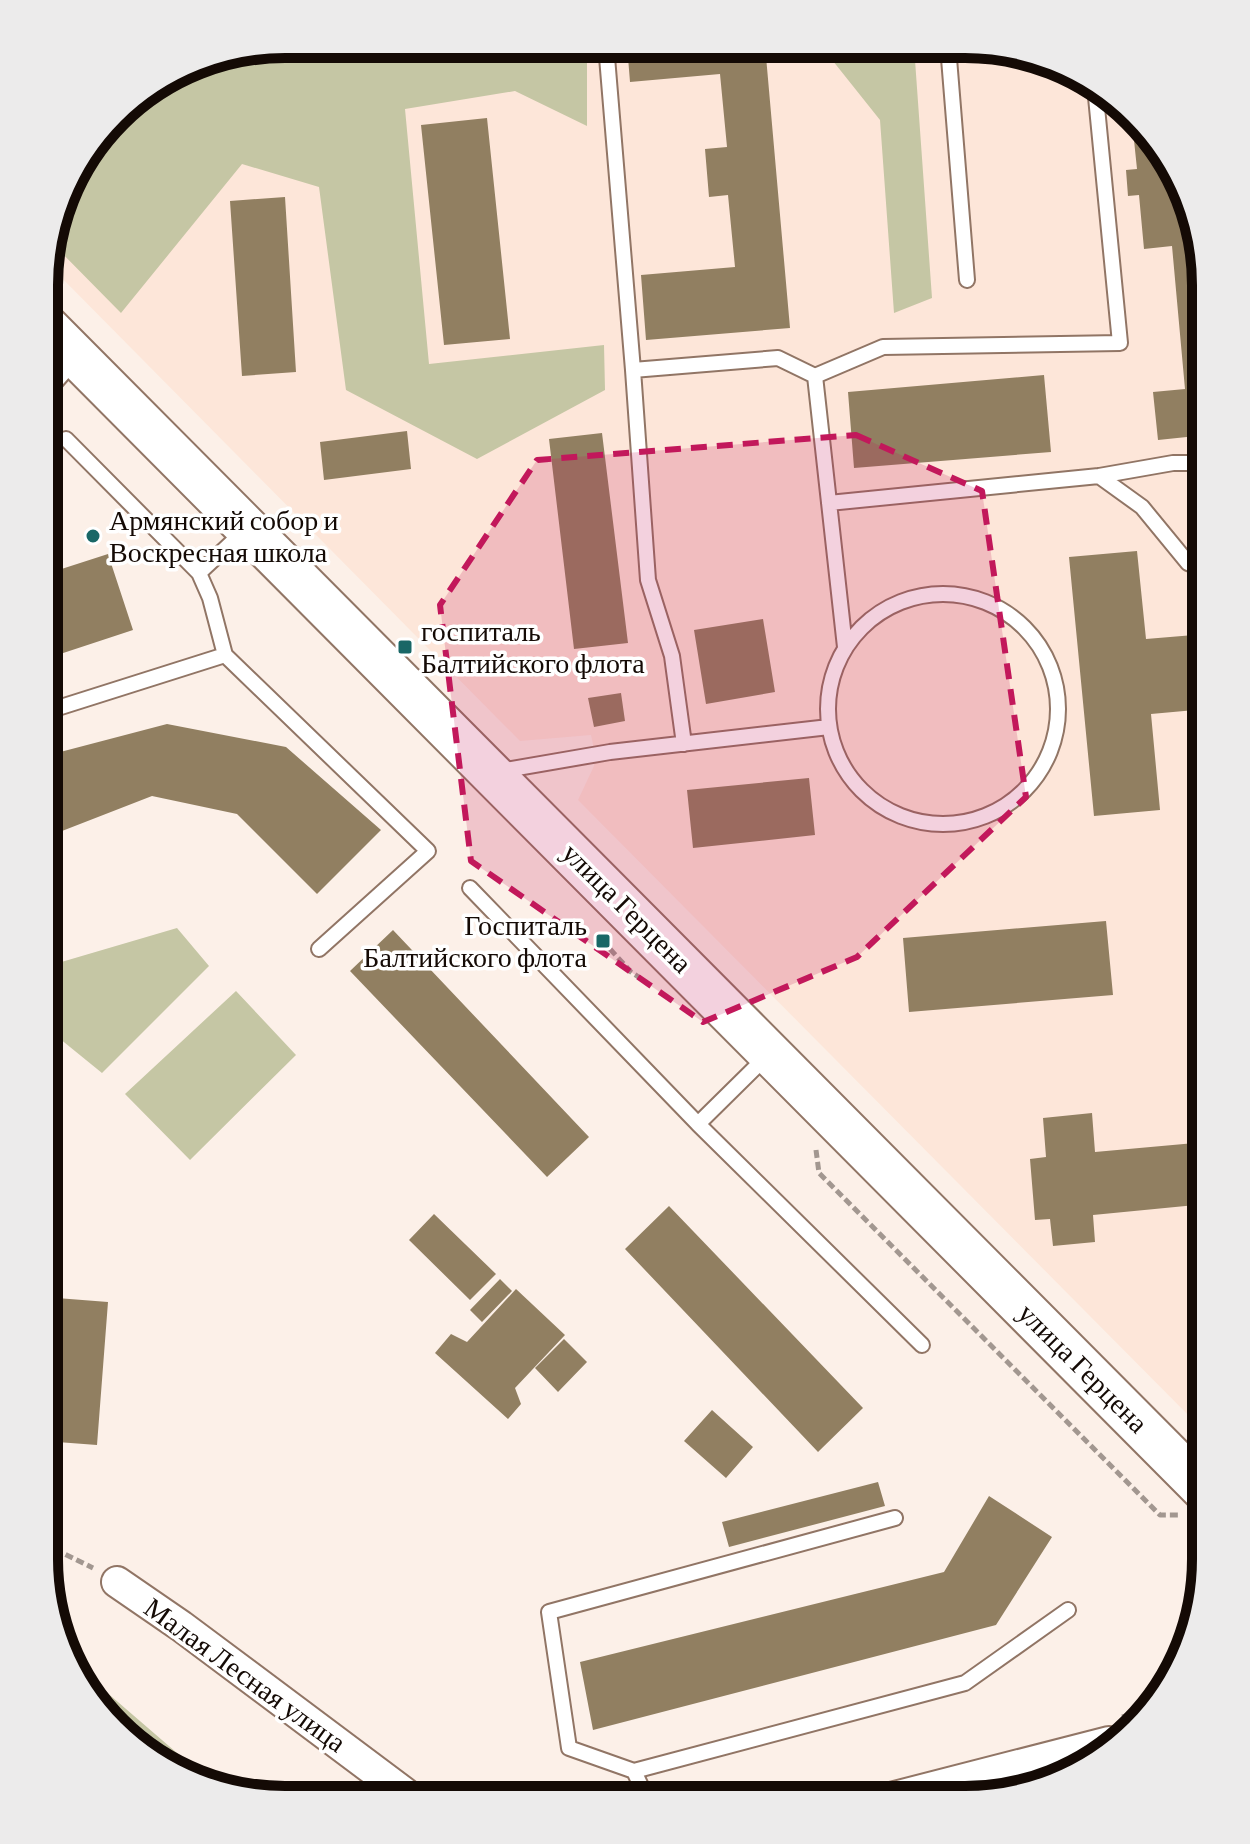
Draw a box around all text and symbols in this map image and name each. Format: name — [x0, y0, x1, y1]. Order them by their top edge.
place label: Армянский собор и Воскресная школа — [109, 505, 339, 568]
marker: Армянский собор и Воскресная школа — [84, 527, 102, 545]
place label: госпиталь Балтийского флота — [421, 616, 645, 679]
marker: госпиталь Балтийского флота — [396, 638, 414, 656]
street label: улица Герцена — [556, 837, 698, 979]
place label: Госпиталь Балтийского флота — [363, 910, 588, 973]
marker: Госпиталь Балтийского флота — [594, 932, 612, 950]
street label: улица Герцена — [1012, 1297, 1154, 1439]
street label: Малая Лесная улица — [138, 1592, 352, 1759]

